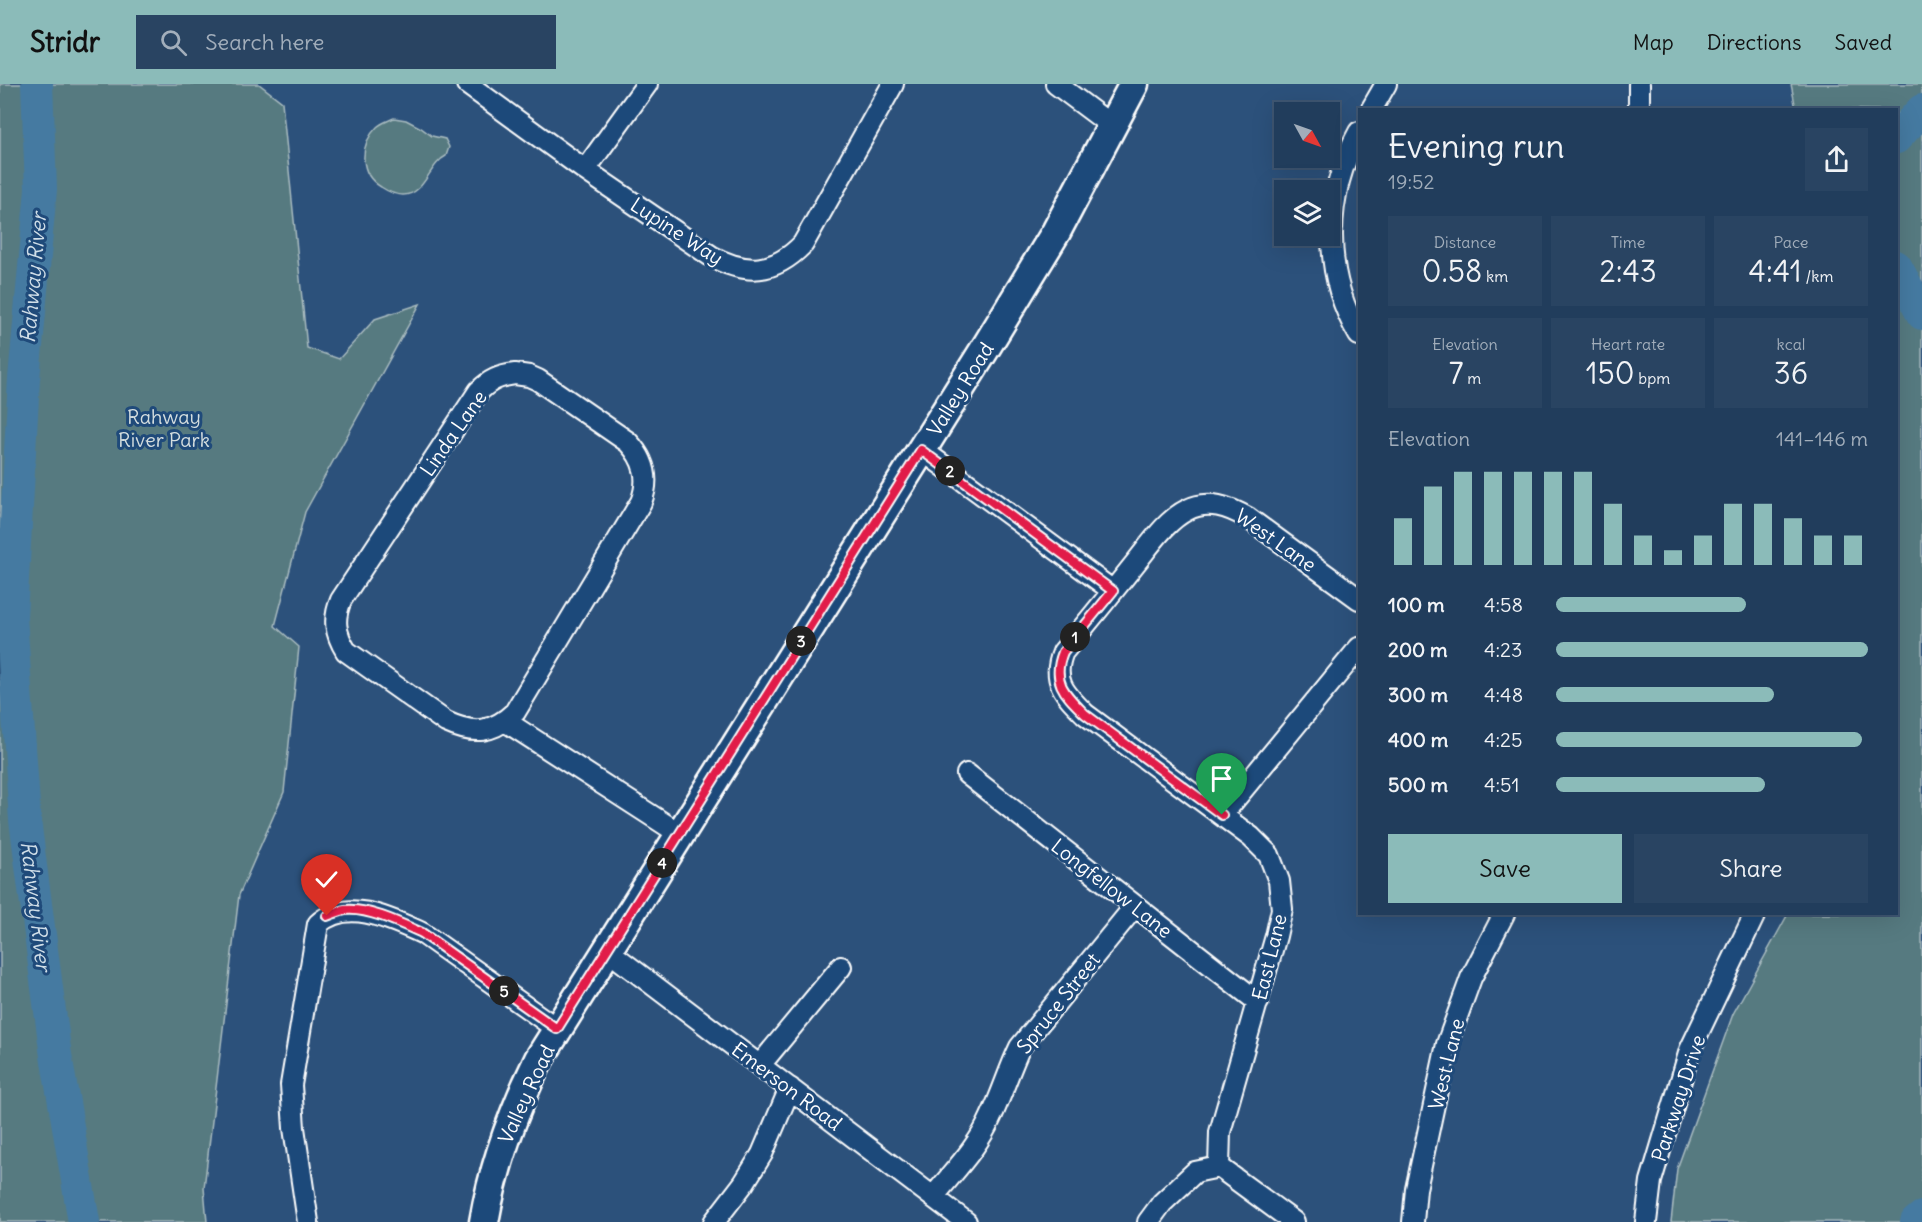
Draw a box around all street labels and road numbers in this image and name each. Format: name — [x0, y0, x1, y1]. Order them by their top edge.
street label: Lupine Way — [626, 192, 728, 270]
street label: Valley Road — [921, 337, 999, 441]
street label: Linda Lane — [414, 385, 492, 481]
street label: West Lane — [1231, 503, 1321, 577]
street label: Longfellow Lane — [1047, 833, 1177, 943]
street label: East Lane — [1246, 911, 1292, 1003]
street label: Spruce Street — [1011, 947, 1105, 1058]
street label: West Lane — [1423, 1016, 1469, 1112]
street label: Parkway Drive — [1646, 1031, 1710, 1165]
street label: Emerson Road — [727, 1036, 847, 1136]
street label: Valley Road — [492, 1041, 560, 1147]

